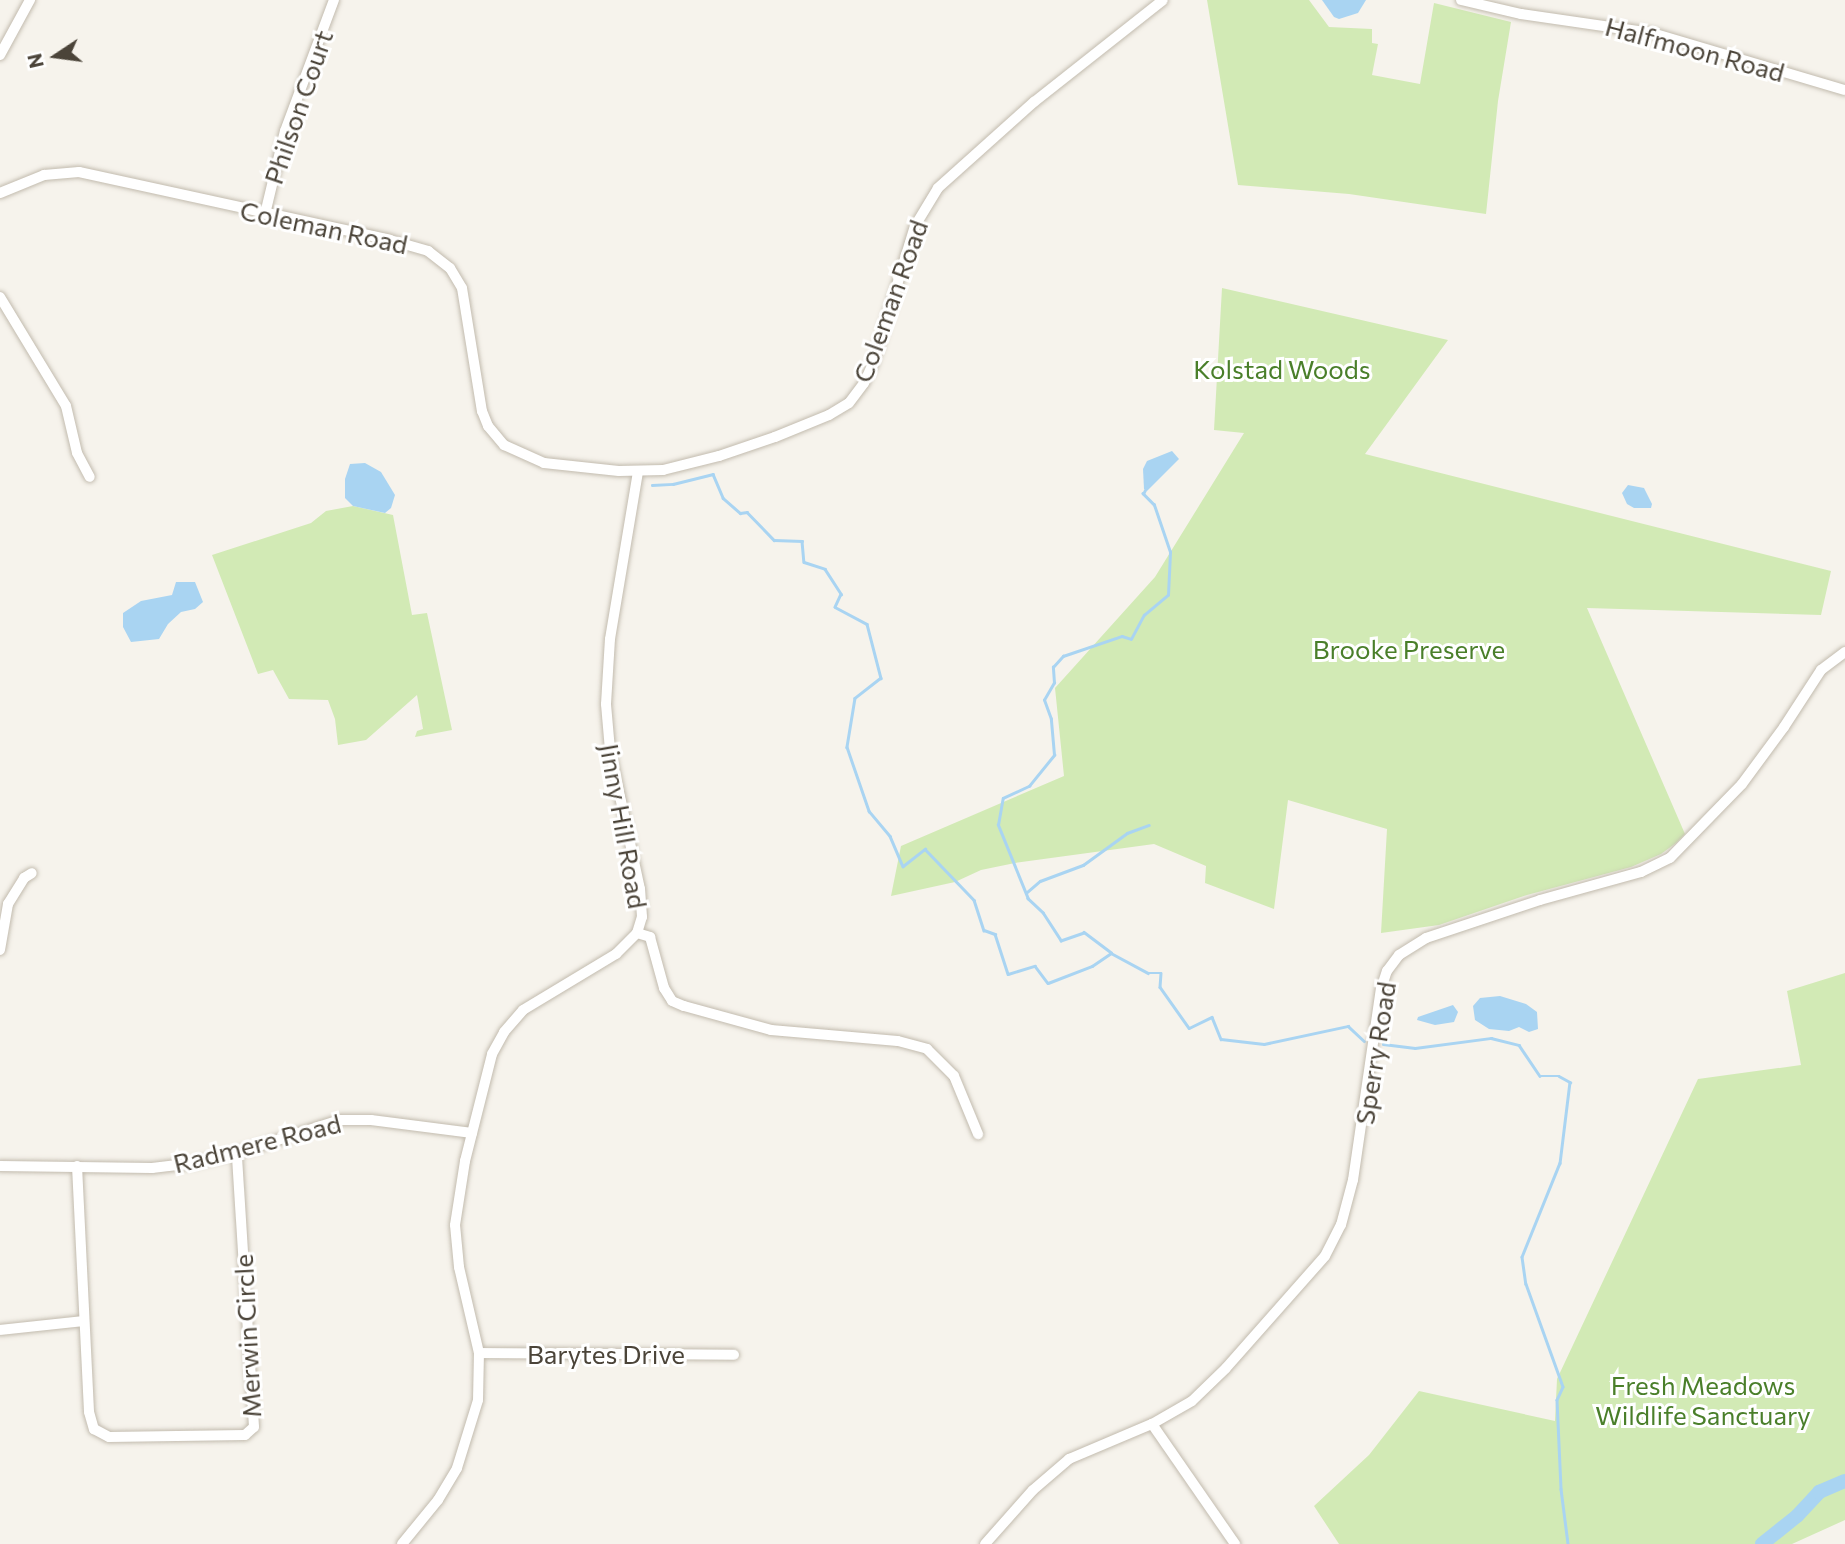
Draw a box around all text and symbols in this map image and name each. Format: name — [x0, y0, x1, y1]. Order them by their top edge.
street label: Halfmoon Road — [1602, 10, 1788, 88]
north arrow — [21, 21, 91, 91]
street label: Philson Court — [257, 26, 339, 188]
text: N — [22, 51, 48, 70]
street label: Coleman Road — [237, 194, 411, 260]
street label: Coleman Road — [846, 216, 934, 386]
park label: Kolstad Woods — [1193, 353, 1371, 385]
park label: Brooke Preserve — [1313, 633, 1505, 665]
street label: Jinny Hill Road — [594, 741, 654, 911]
street label: Sperry Road — [1348, 979, 1402, 1127]
street label: Radmere Road — [170, 1107, 344, 1179]
street label: Merwin Circle — [227, 1253, 267, 1419]
street label: Barytes Drive — [527, 1338, 685, 1370]
park label: Fresh Meadows Wildlife Sanctuary — [1595, 1369, 1811, 1430]

